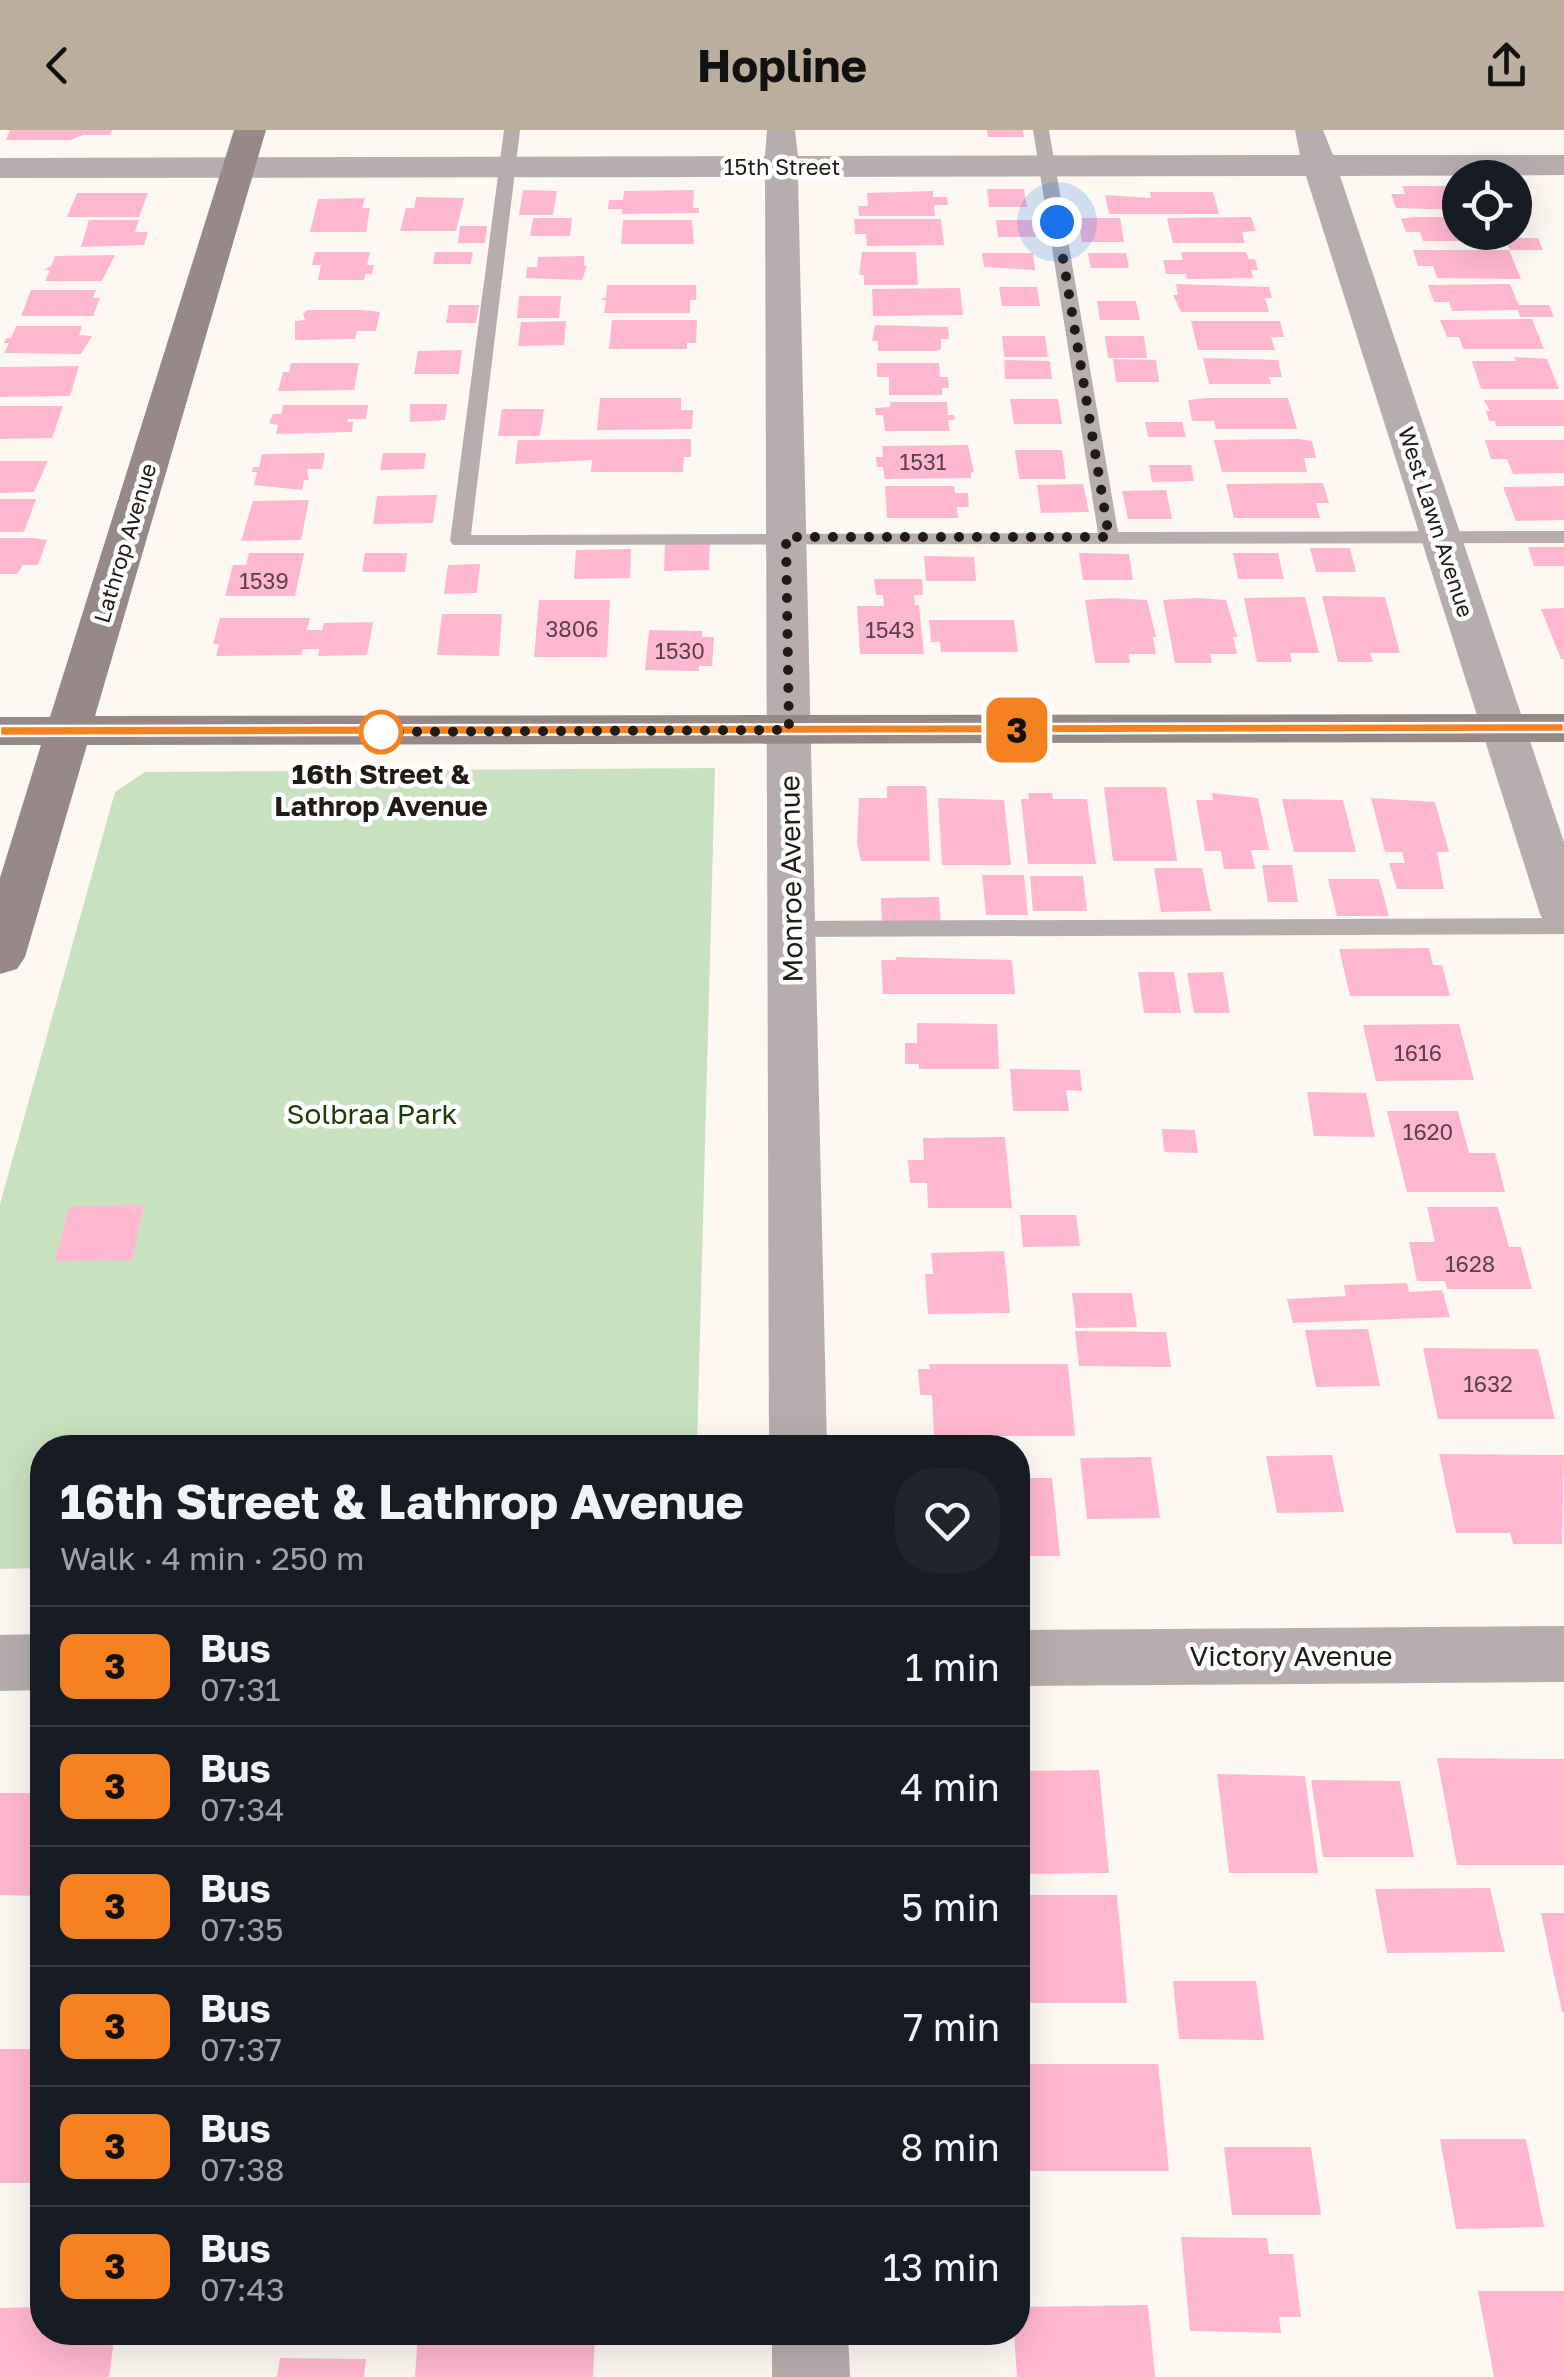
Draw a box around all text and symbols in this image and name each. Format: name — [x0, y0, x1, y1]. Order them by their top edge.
icon: back — [30, 38, 85, 93]
text: Hopline — [697, 38, 867, 92]
icon: share — [1479, 38, 1534, 93]
street label: 15th Street — [724, 153, 840, 180]
map controls — [1442, 160, 1532, 250]
button: locate — [1442, 160, 1532, 250]
your location — [1032, 197, 1082, 247]
street label: West Lawn Avenue — [1393, 423, 1480, 620]
house number: 1531 — [900, 448, 947, 475]
street label: Lathrop Avenue — [87, 460, 162, 626]
house number: 1539 — [239, 567, 289, 594]
house number: 3806 — [545, 615, 599, 642]
house number: 1543 — [865, 616, 915, 643]
house number: 1530 — [655, 637, 705, 664]
line badge: 3 — [984, 698, 1050, 762]
text: 3 — [1006, 709, 1028, 751]
marker: 16th Street & Lathrop Avenue — [360, 711, 402, 753]
place label: 16th Street & Lathrop Avenue — [274, 757, 488, 822]
street label: Monroe Avenue — [772, 775, 809, 983]
house number: 1616 — [1394, 1039, 1442, 1066]
park label: Solbraa Park — [287, 1097, 458, 1130]
house number: 1620 — [1403, 1118, 1453, 1145]
house number: 1628 — [1445, 1250, 1495, 1277]
house number: 1632 — [1463, 1370, 1513, 1397]
button: heart — [895, 1468, 1000, 1573]
text: 16th Street & Lathrop Avenue — [60, 1472, 744, 1530]
text: Walk · 4 min · 250 m — [60, 1539, 364, 1577]
text: Bus — [200, 1625, 271, 1670]
street label: Victory Avenue — [1190, 1639, 1392, 1672]
text: 1 min — [905, 1644, 1000, 1689]
text: 3 — [104, 1645, 126, 1687]
text: 07:31 — [200, 1670, 281, 1708]
text: Bus — [200, 1745, 271, 1790]
text: 4 min — [900, 1764, 1000, 1809]
text: 3 — [104, 1765, 126, 1807]
text: 07:34 — [200, 1790, 285, 1828]
text: Bus — [200, 1865, 271, 1910]
text: 5 min — [901, 1884, 1000, 1929]
text: 3 — [104, 1885, 126, 1927]
text: 07:35 — [200, 1910, 284, 1948]
text: Bus — [200, 1985, 271, 2030]
text: 7 min — [903, 2004, 1000, 2049]
text: 3 — [104, 2005, 126, 2047]
text: 07:37 — [200, 2030, 282, 2068]
text: Bus — [200, 2105, 271, 2150]
text: 8 min — [900, 2124, 1000, 2169]
text: 3 — [104, 2125, 126, 2167]
text: 07:38 — [200, 2150, 285, 2188]
text: Bus — [200, 2225, 271, 2270]
text: 13 min — [883, 2244, 1000, 2289]
text: 3 — [104, 2245, 126, 2287]
text: 07:43 — [200, 2270, 285, 2308]

